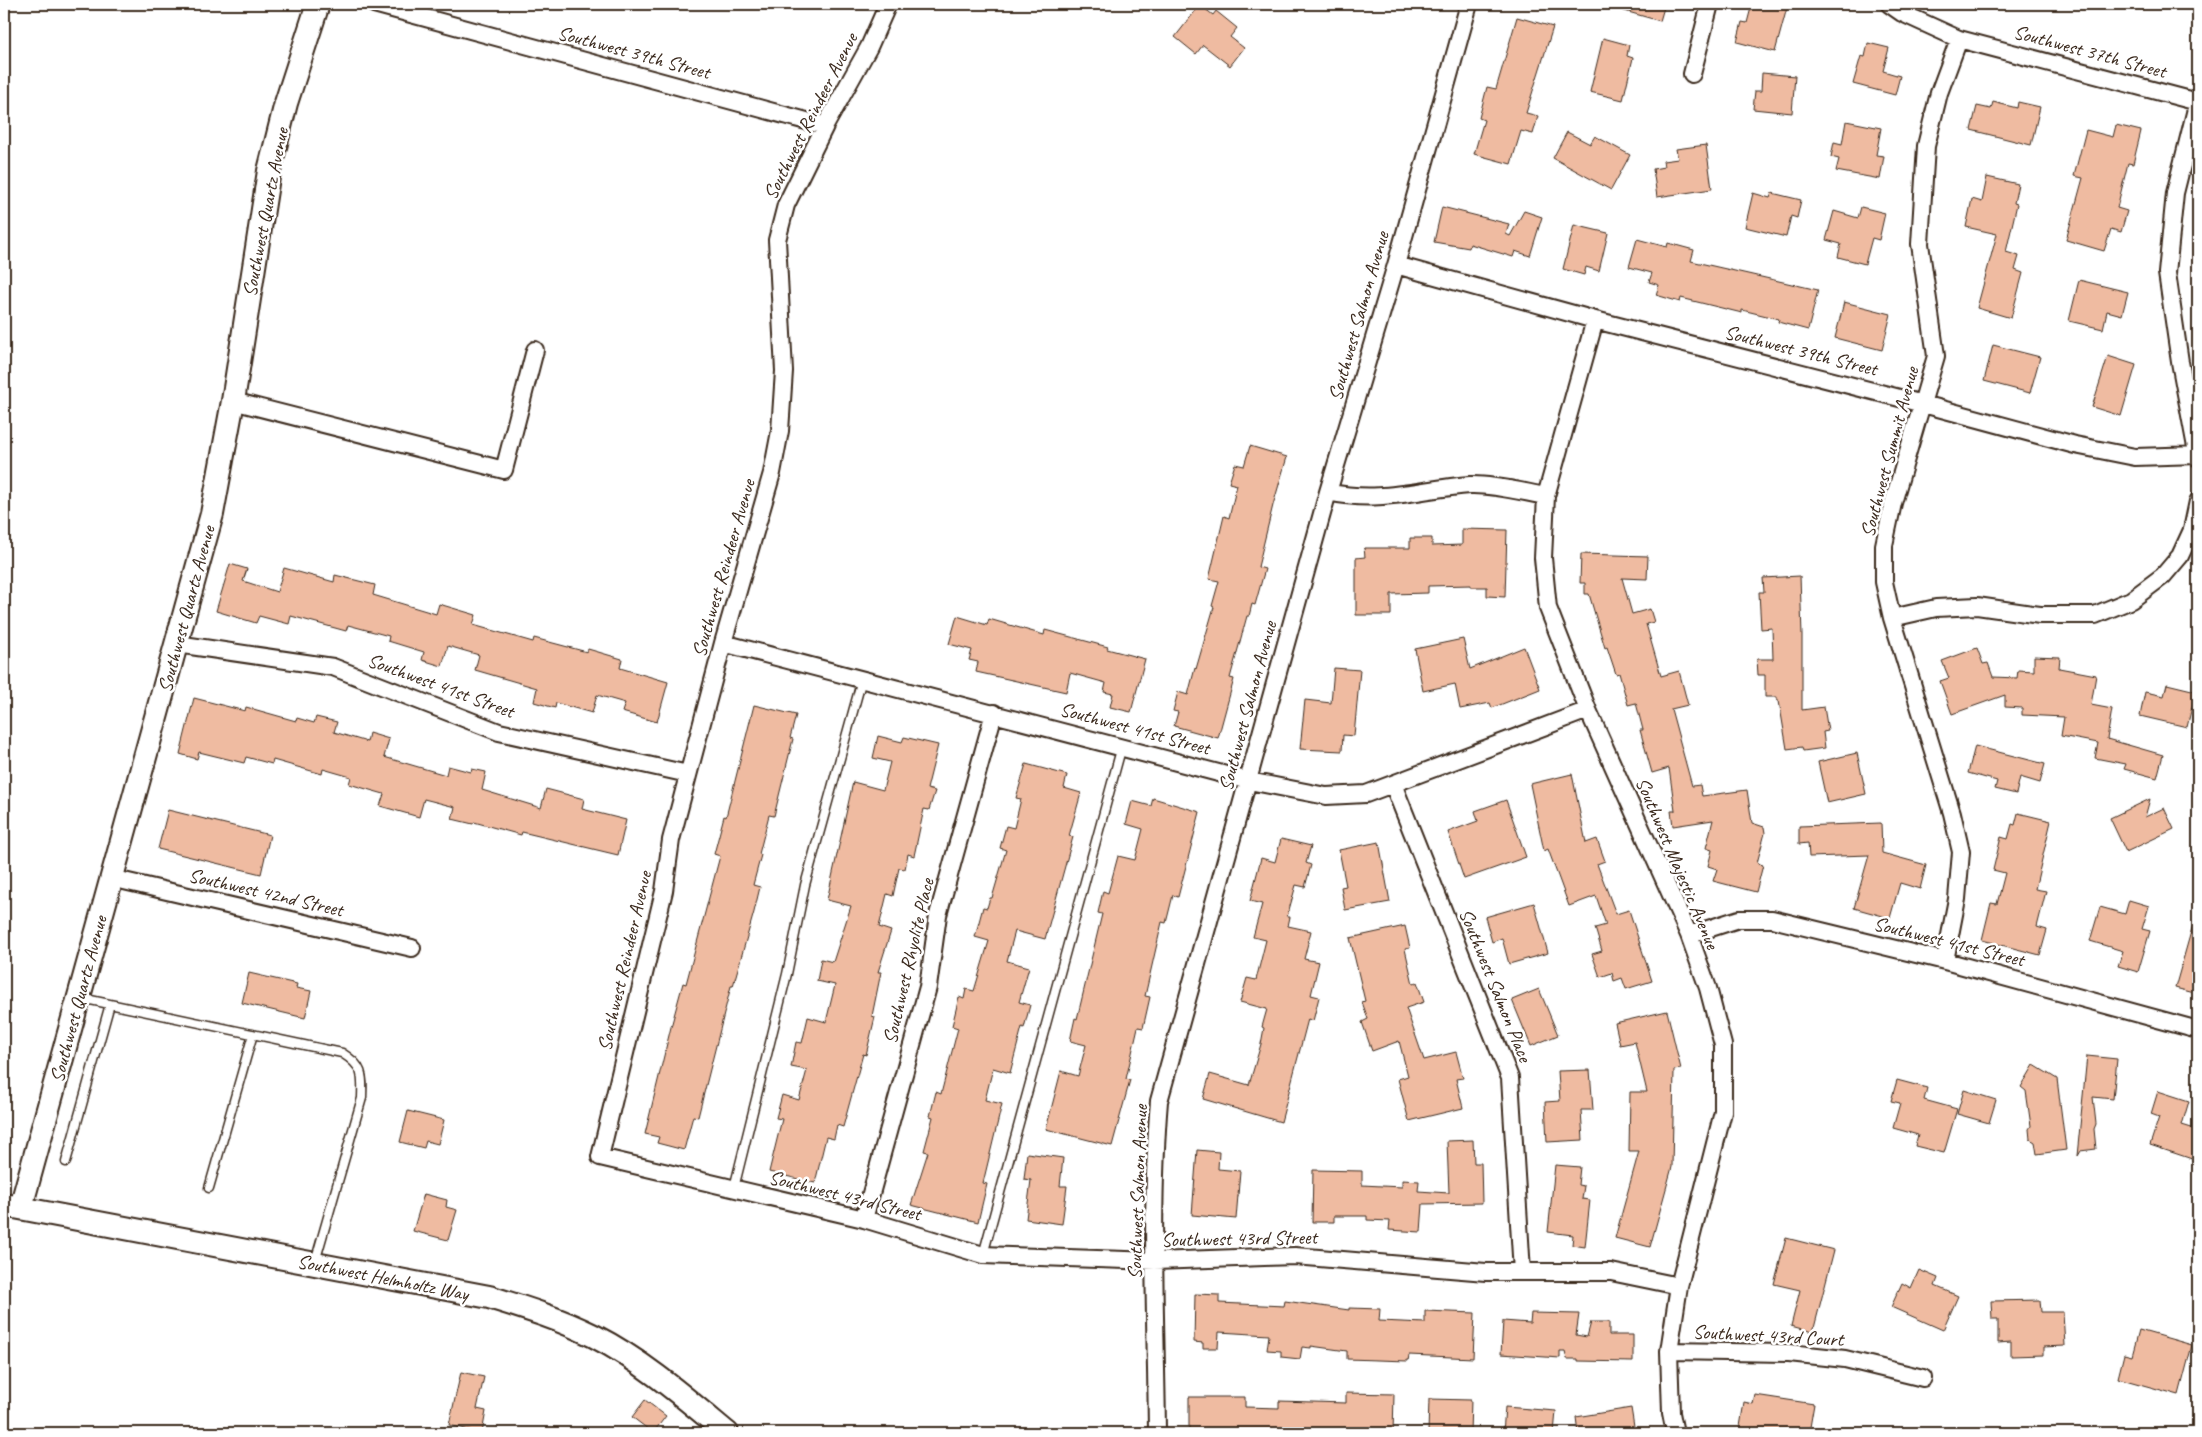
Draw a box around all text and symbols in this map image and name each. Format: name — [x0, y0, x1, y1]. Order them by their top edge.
street label: Southwest 37th Street — [2011, 19, 2171, 84]
street label: Southwest 39th Street — [555, 20, 715, 85]
street label: Southwest Reindeer Avenue — [758, 27, 864, 204]
street label: Southwest Quartz Avenue — [237, 124, 294, 299]
street label: Southwest Salmon Avenue — [1322, 227, 1395, 403]
street label: Southwest 39th Street — [1722, 319, 1882, 382]
street label: Southwest Summit Avenue — [1855, 363, 1925, 540]
street label: Southwest Reindeer Avenue — [686, 475, 761, 660]
street label: Southwest Quartz Avenue — [152, 522, 221, 695]
street label: Southwest Salmon Avenue — [1213, 617, 1283, 794]
street label: Southwest 41st Street — [364, 647, 520, 724]
street label: Southwest 41st Street — [1057, 696, 1215, 761]
street label: Southwest Majestic Avenue — [1630, 774, 1726, 954]
street label: Southwest 42nd Street — [186, 863, 348, 923]
street label: Southwest Reindeer Avenue — [592, 867, 658, 1053]
street label: Southwest Rhyolite Place — [877, 875, 940, 1046]
street label: Southwest Salmon Place — [1453, 905, 1538, 1067]
street label: Southwest 41st Street — [1871, 911, 2029, 973]
street label: Southwest Quartz Avenue — [44, 912, 113, 1085]
street label: Southwest Salmon Avenue — [1122, 1103, 1153, 1280]
street label: Southwest 43rd Street — [766, 1165, 926, 1227]
street label: Southwest 43rd Street — [1161, 1225, 1320, 1252]
street label: Southwest Helmholtz Way — [295, 1249, 473, 1307]
street label: Southwest 43rd Court — [1692, 1319, 1846, 1352]

